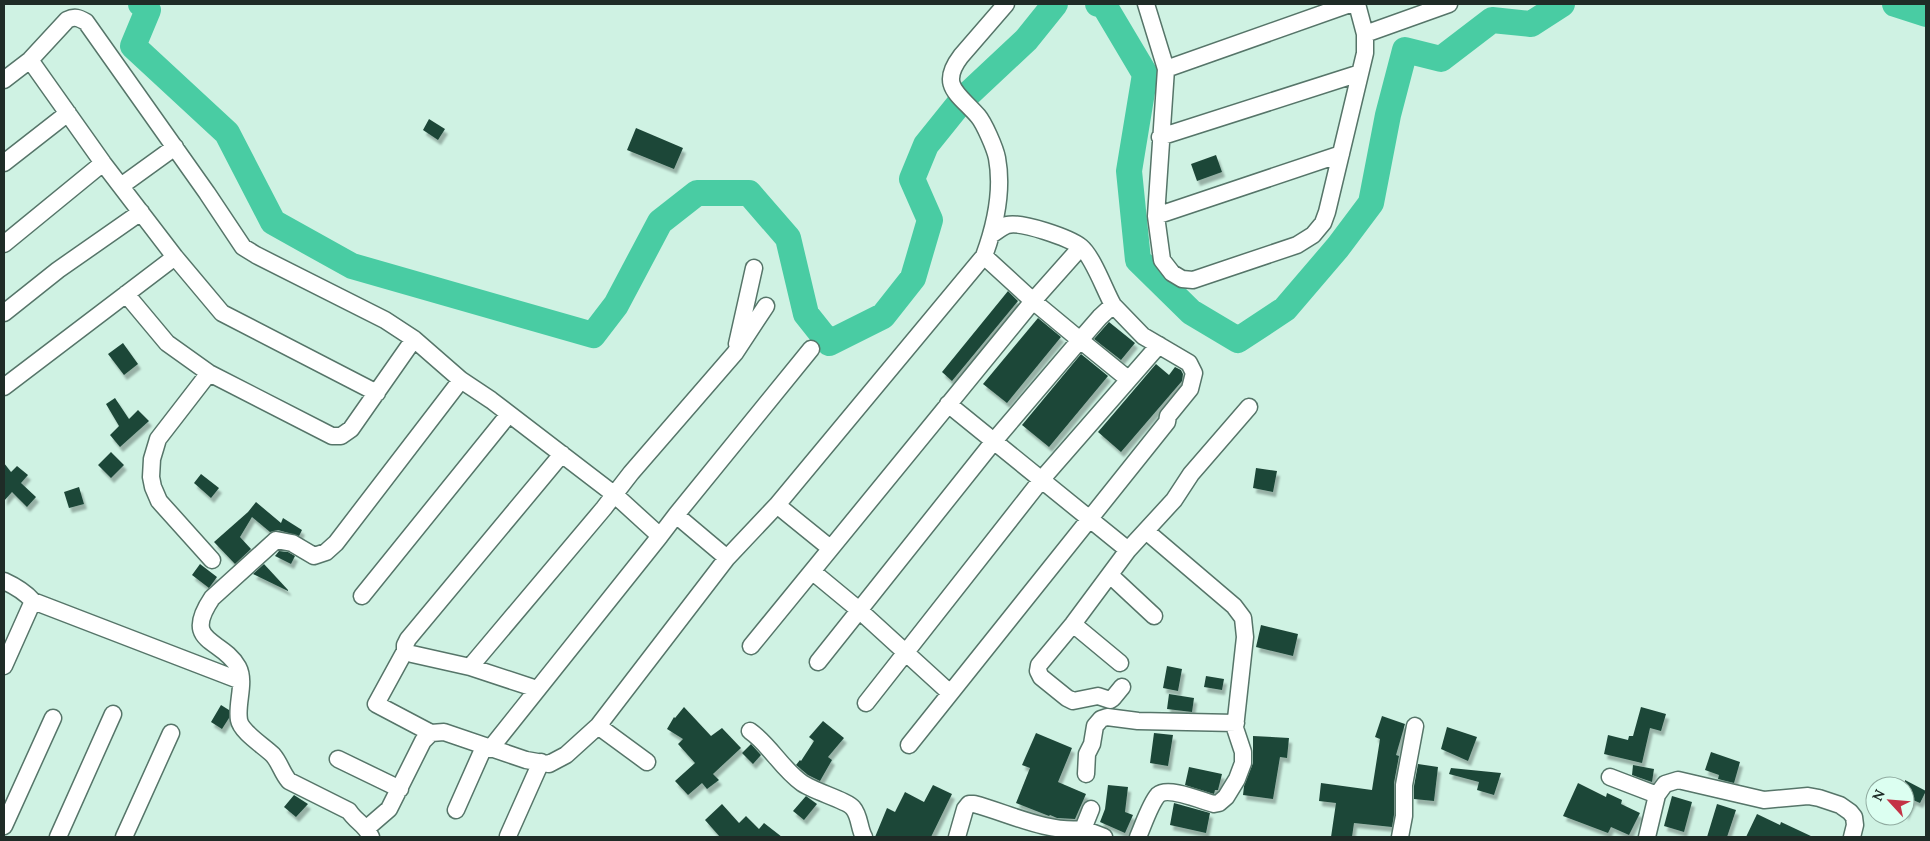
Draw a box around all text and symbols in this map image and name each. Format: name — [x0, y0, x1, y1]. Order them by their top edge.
north arrow — [1865, 776, 1915, 826]
text: N — [1868, 786, 1889, 804]

